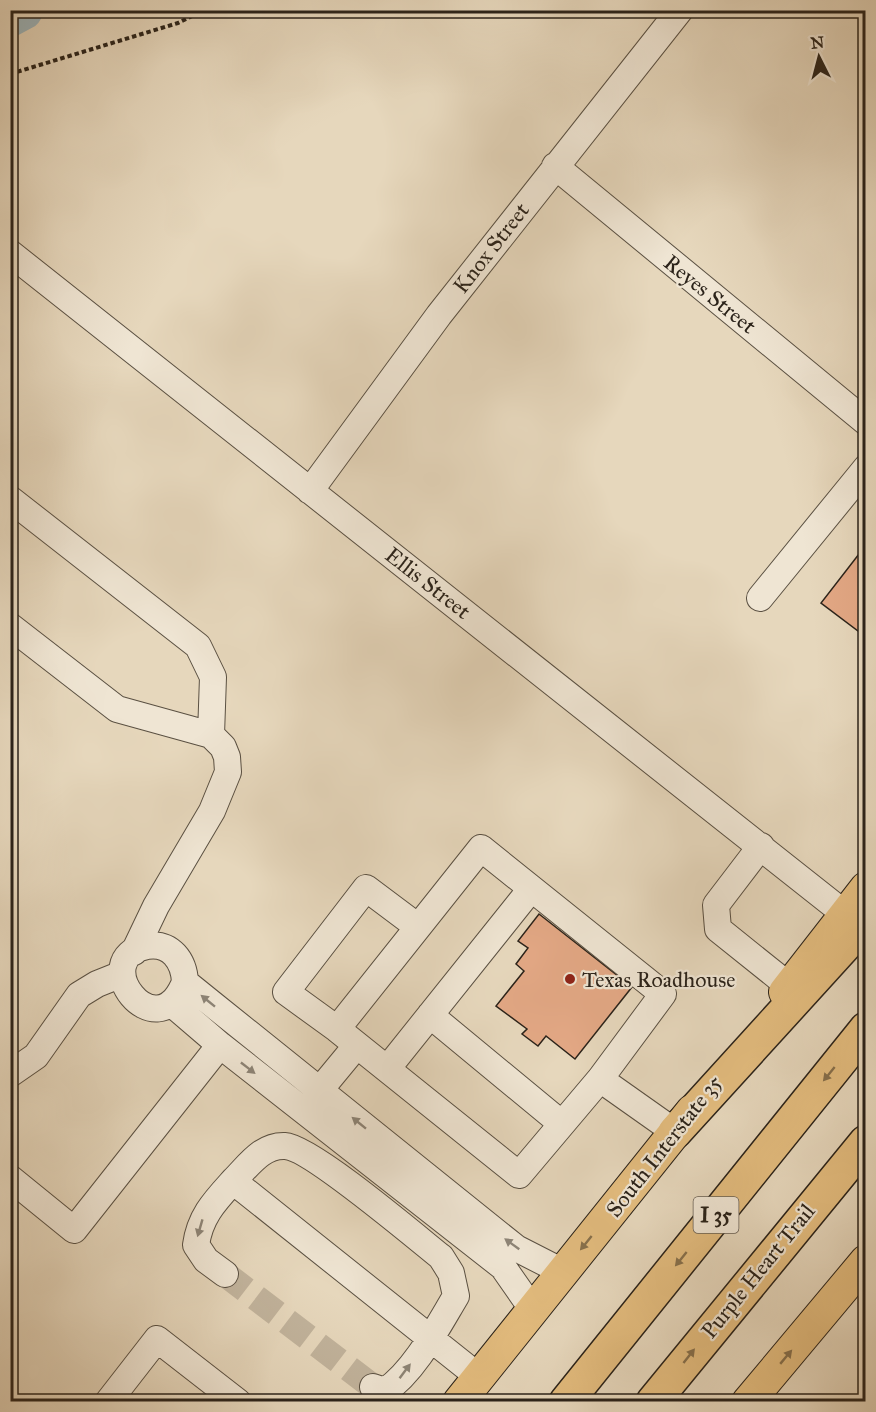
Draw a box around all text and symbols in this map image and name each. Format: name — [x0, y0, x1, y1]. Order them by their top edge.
north arrow — [789, 27, 849, 87]
text: N — [810, 32, 826, 53]
street label: Knox Street — [447, 197, 535, 299]
street label: Reyes Street — [658, 249, 762, 340]
street label: Ellis Street — [380, 541, 476, 625]
place label: Texas Roadhouse — [582, 966, 735, 993]
marker: Texas Roadhouse — [563, 972, 577, 986]
one-way arrow — [200, 994, 216, 1007]
one-way arrow — [240, 1061, 256, 1074]
one-way arrow — [822, 1066, 835, 1082]
street label: South Interstate 35 — [600, 1070, 728, 1222]
one-way arrow — [351, 1117, 367, 1130]
road number: I 35 — [694, 1197, 738, 1233]
street label: Purple Heart Trail — [695, 1198, 821, 1344]
one-way arrow — [194, 1219, 204, 1237]
one-way arrow — [581, 1236, 593, 1251]
one-way arrow — [505, 1239, 520, 1251]
one-way arrow — [674, 1251, 687, 1267]
one-way arrow — [682, 1348, 695, 1364]
one-way arrow — [779, 1349, 791, 1364]
one-way arrow — [399, 1364, 411, 1380]

